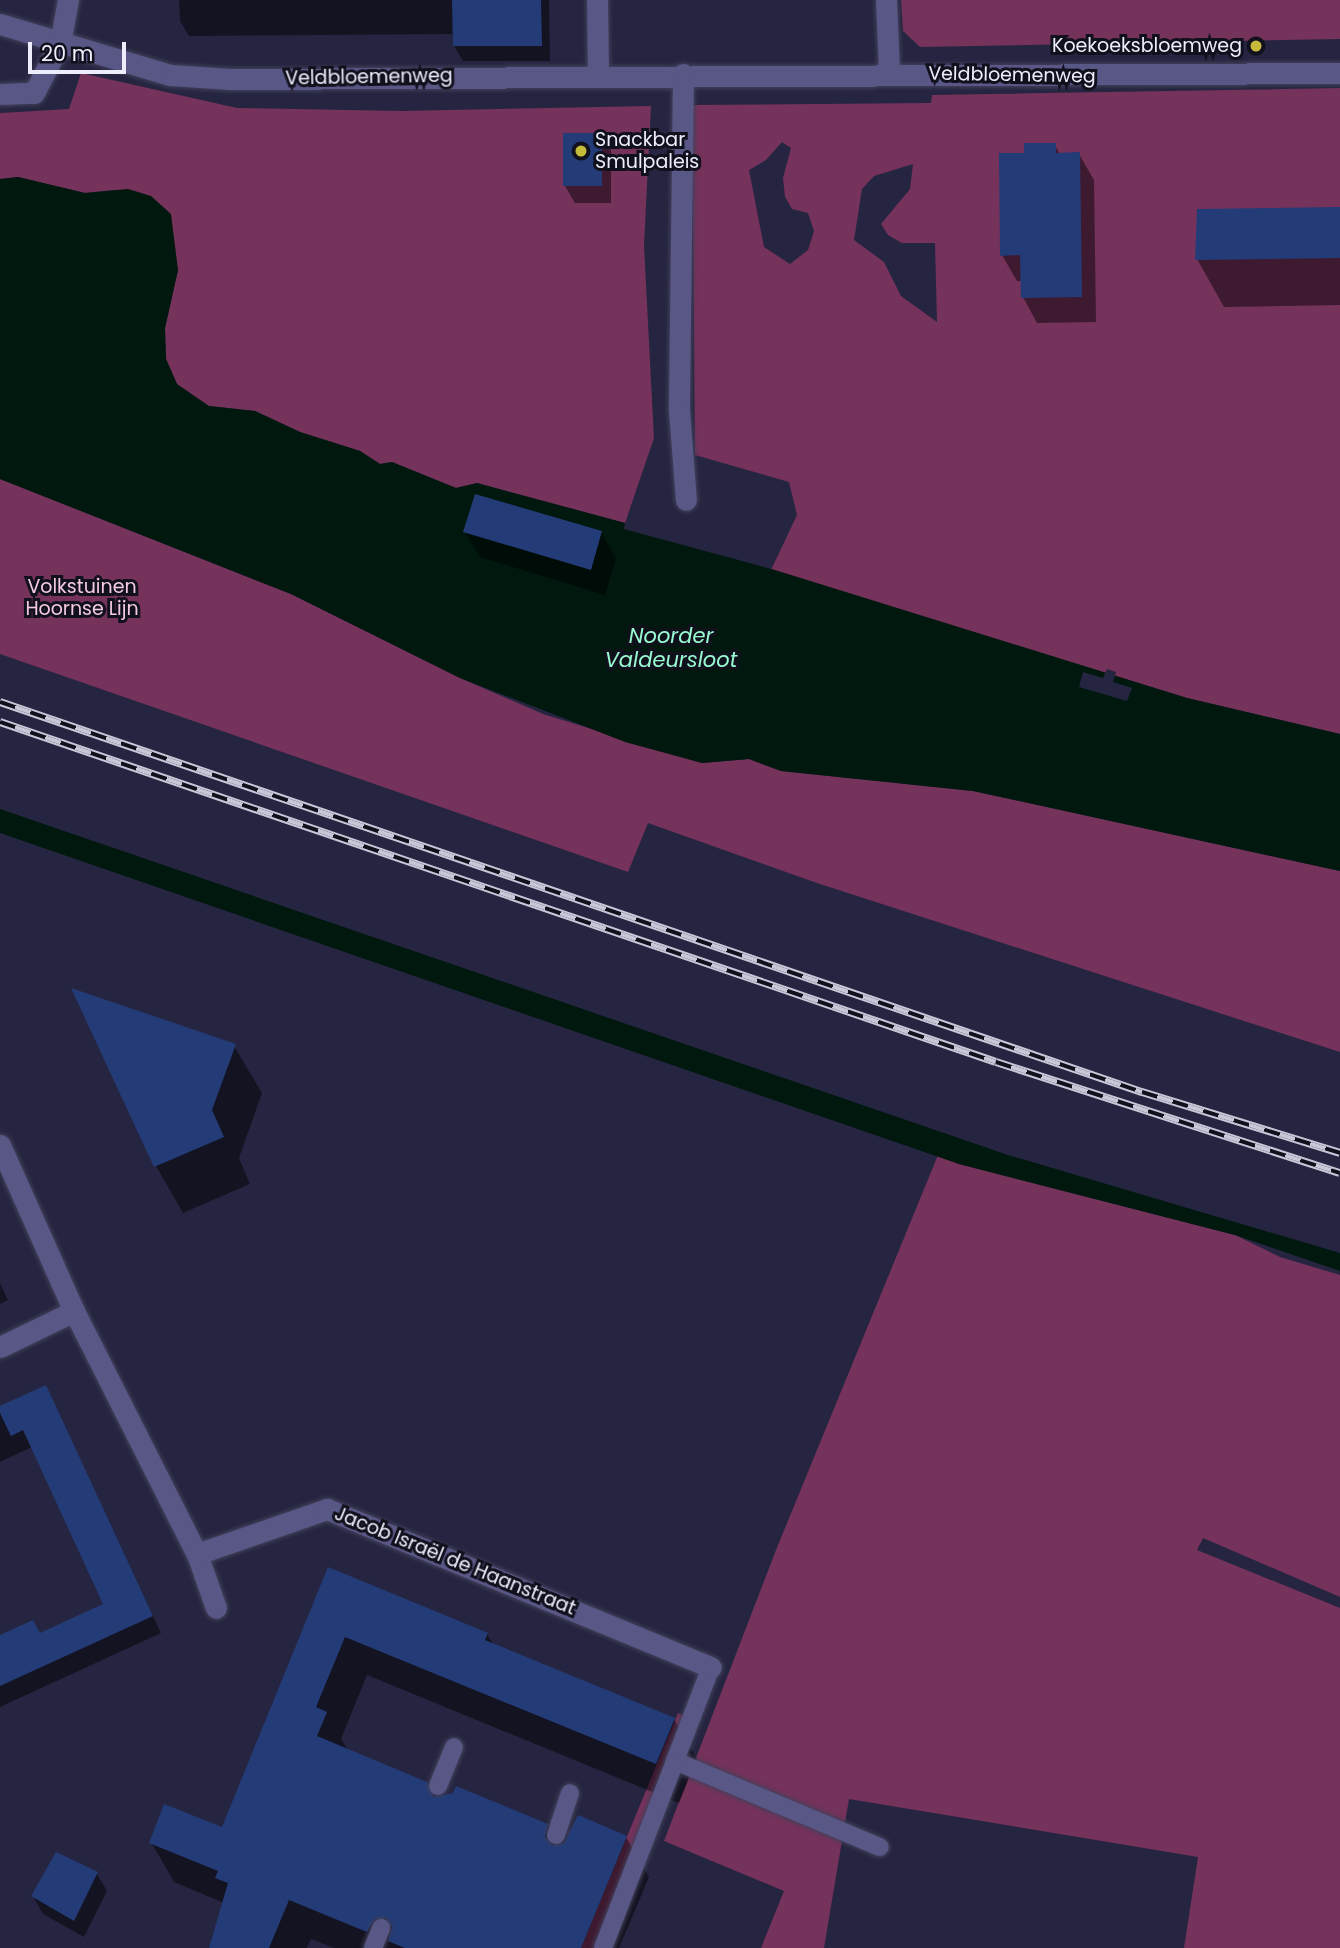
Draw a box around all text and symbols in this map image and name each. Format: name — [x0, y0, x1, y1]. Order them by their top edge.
scale bar — [32, 28, 130, 72]
place label: Koekoeksbloemweg — [1052, 35, 1242, 57]
marker: Koekoeksbloemweg — [1248, 38, 1264, 54]
text: 20 m — [41, 39, 94, 68]
street label: Veldbloemenweg — [928, 62, 1096, 88]
street label: Veldbloemenweg — [285, 64, 453, 90]
place label: Snackbar Smulpaleis — [595, 129, 699, 173]
marker: Snackbar Smulpaleis — [573, 143, 589, 159]
park label: Volkstuinen Hoornse Lijn — [25, 576, 139, 620]
water label: Noorder Valdeursloot — [605, 623, 737, 673]
street label: Jacob Israël de Haanstraat — [331, 1502, 579, 1620]

